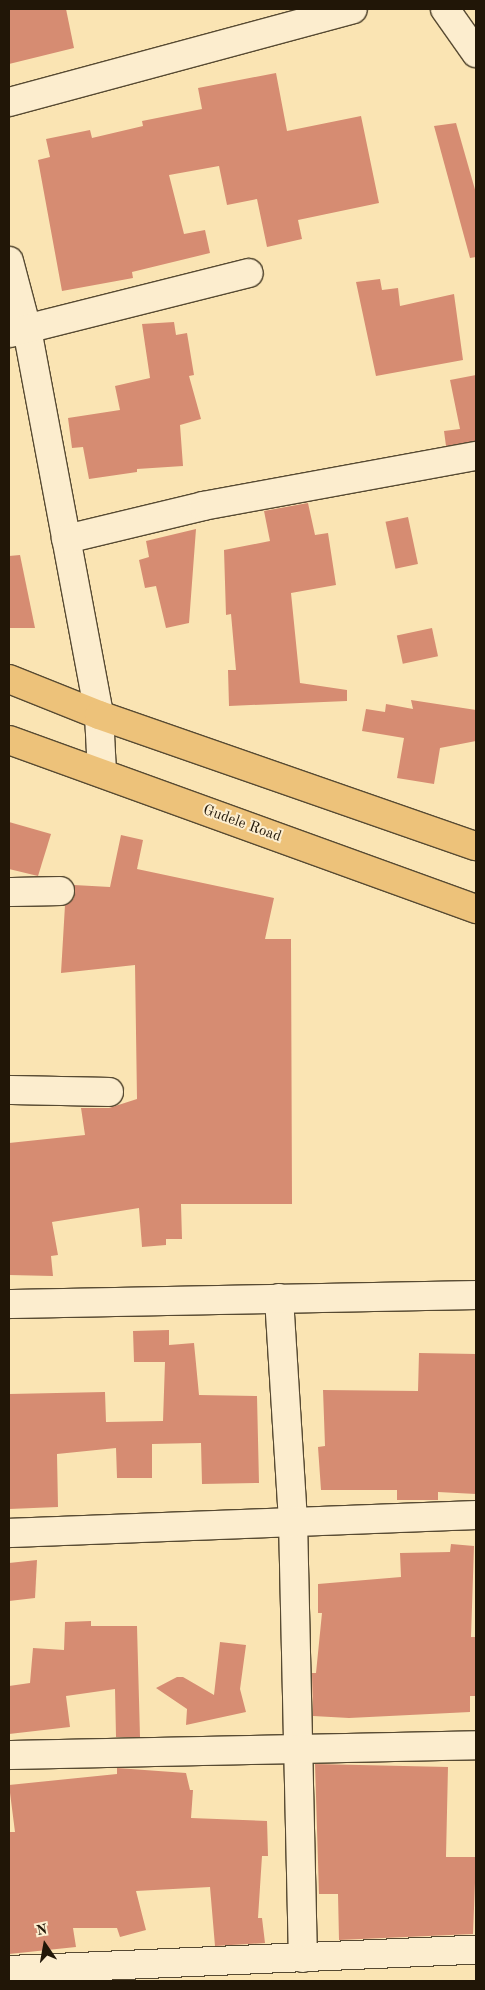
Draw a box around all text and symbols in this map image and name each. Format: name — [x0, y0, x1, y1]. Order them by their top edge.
street label: Gudele Road — [200, 802, 284, 846]
north arrow — [20, 1920, 70, 1970]
text: N — [35, 1922, 49, 1938]

